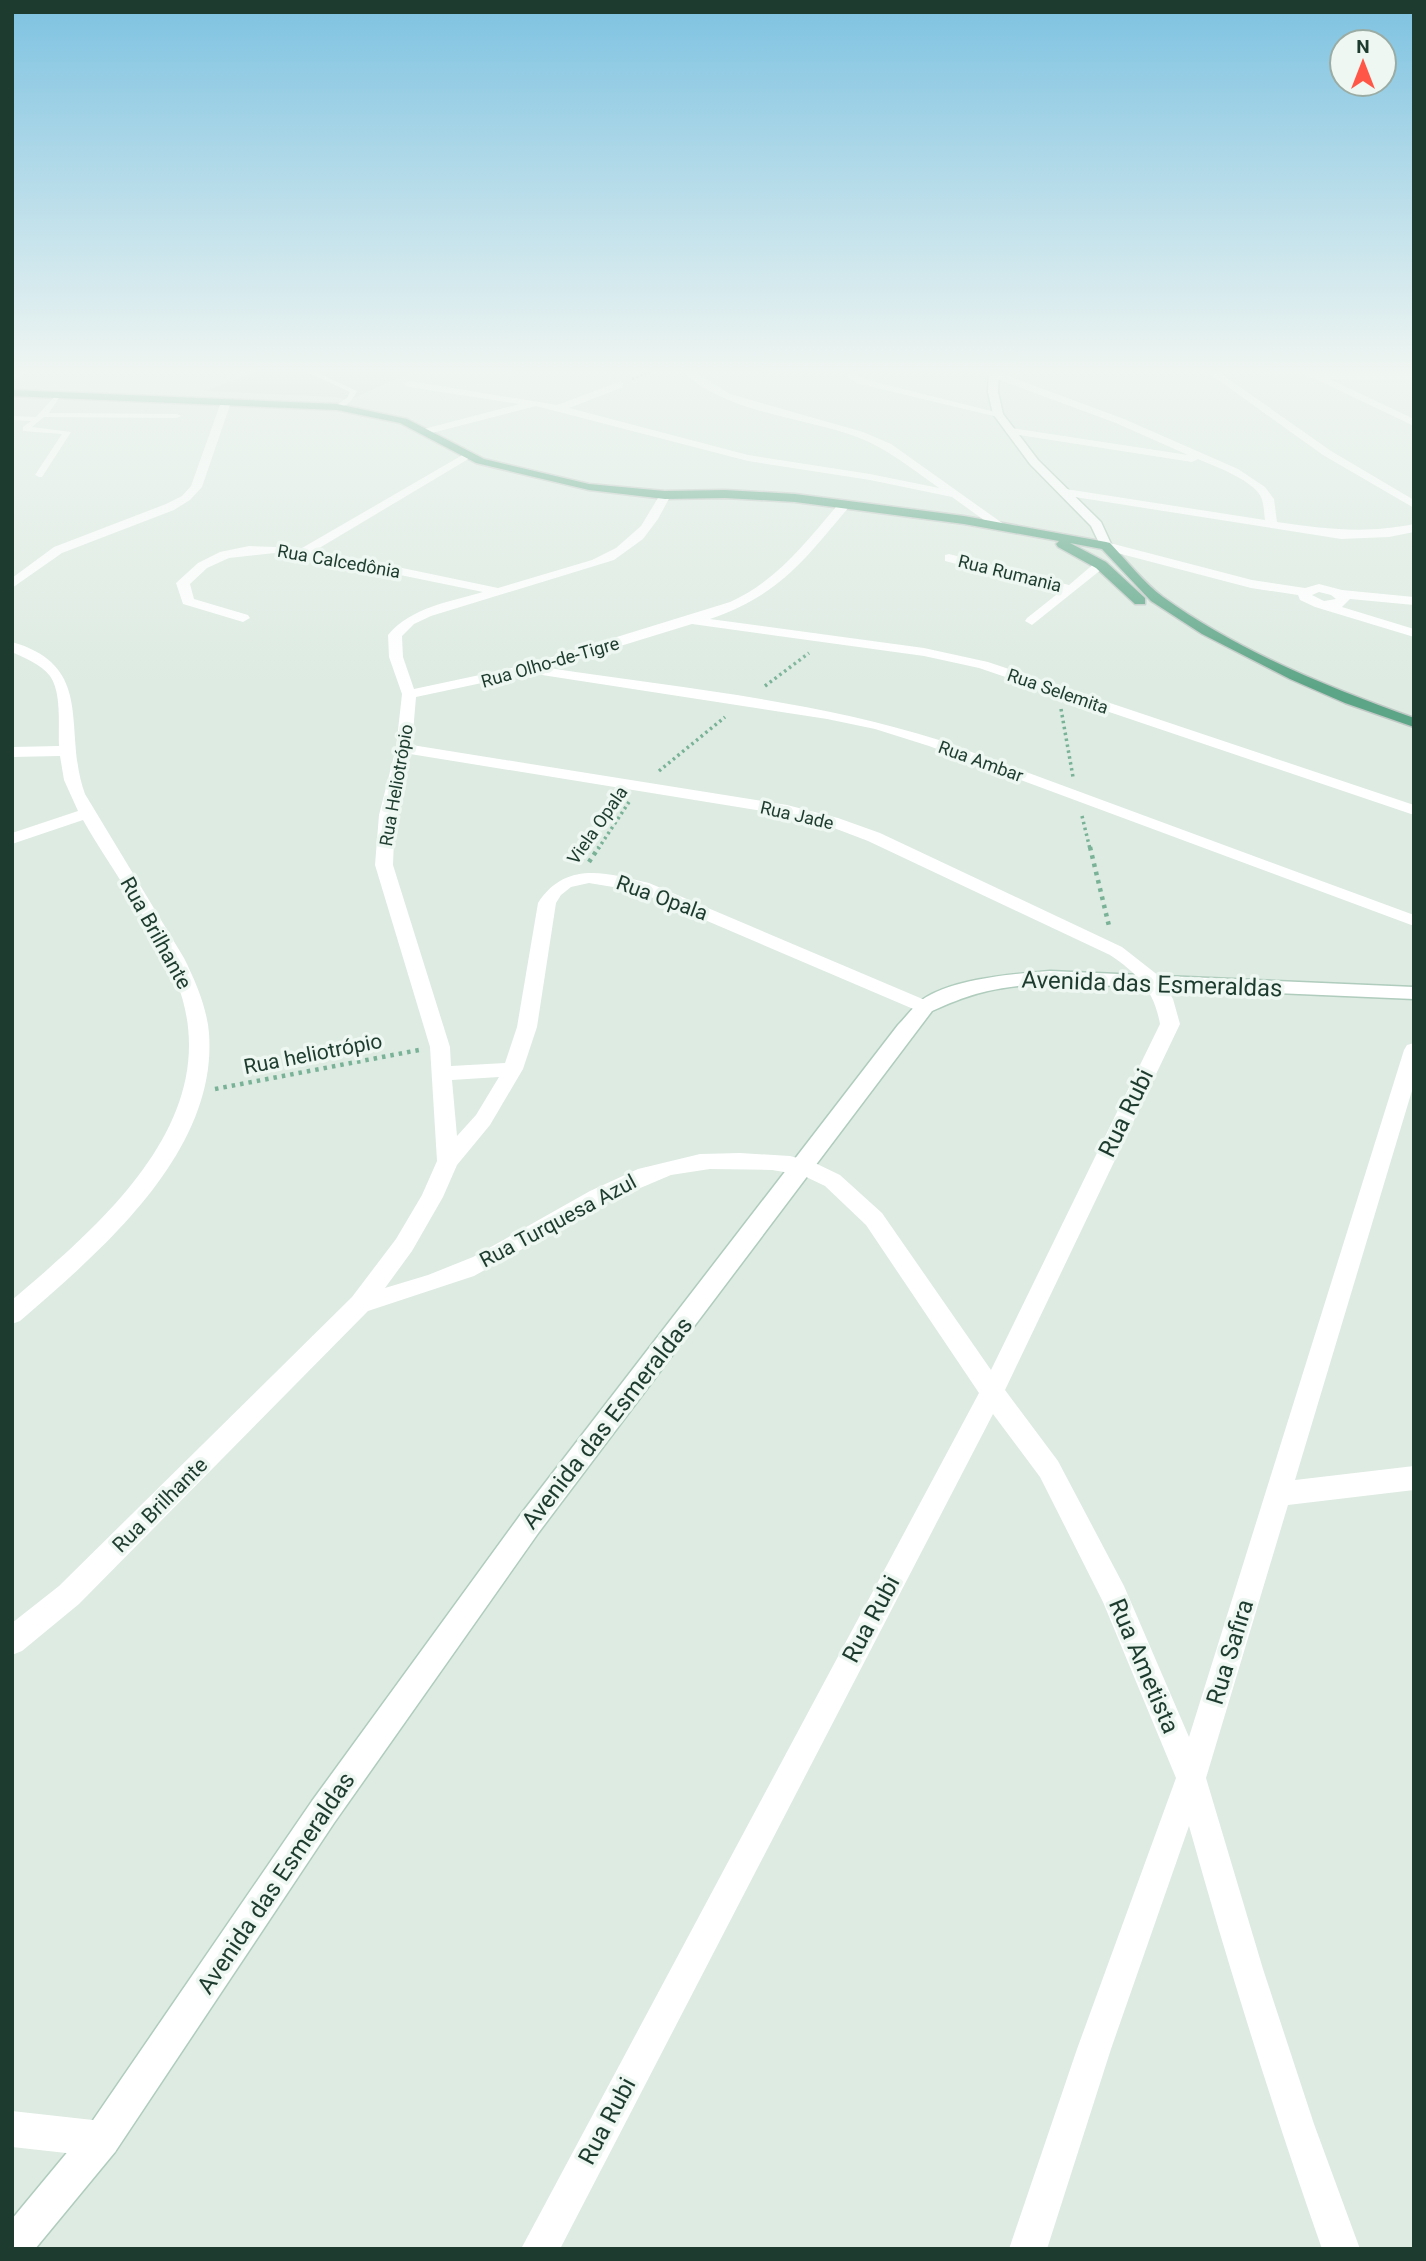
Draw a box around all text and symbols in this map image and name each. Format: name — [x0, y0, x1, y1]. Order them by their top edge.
north arrow — [1328, 28, 1398, 98]
text: N — [1356, 35, 1370, 58]
street label: Rua Calcedônia — [276, 540, 402, 582]
street label: Rua Rumania — [956, 550, 1064, 596]
street label: Rua Olho-de-Tigre — [479, 632, 621, 692]
street label: Rua Selemita — [1005, 664, 1111, 718]
street label: Rua Heliotrópio — [375, 722, 417, 848]
street label: Rua Ambar — [936, 736, 1026, 786]
street label: Viela Opala — [562, 782, 632, 868]
street label: Rua Jade — [758, 796, 836, 834]
street label: Rua Opala — [613, 870, 711, 926]
street label: Rua Brilhante — [115, 873, 197, 993]
street label: Avenida das Esmeraldas — [1021, 965, 1283, 1003]
street label: Rua heliotrópio — [242, 1029, 384, 1079]
street label: Rua Rubi — [1093, 1064, 1159, 1162]
street label: Rua Turquesa Azul — [476, 1170, 640, 1272]
street label: Avenida das Esmeraldas — [516, 1311, 698, 1535]
street label: Rua Brilhante — [108, 1453, 212, 1557]
street label: Rua Rubi — [836, 1571, 906, 1667]
street label: Rua Ametista — [1103, 1595, 1185, 1737]
street label: Rua Safira — [1201, 1596, 1259, 1708]
street label: Avenida das Esmeraldas — [191, 1767, 361, 1999]
street label: Rua Rubi — [572, 2073, 642, 2169]

